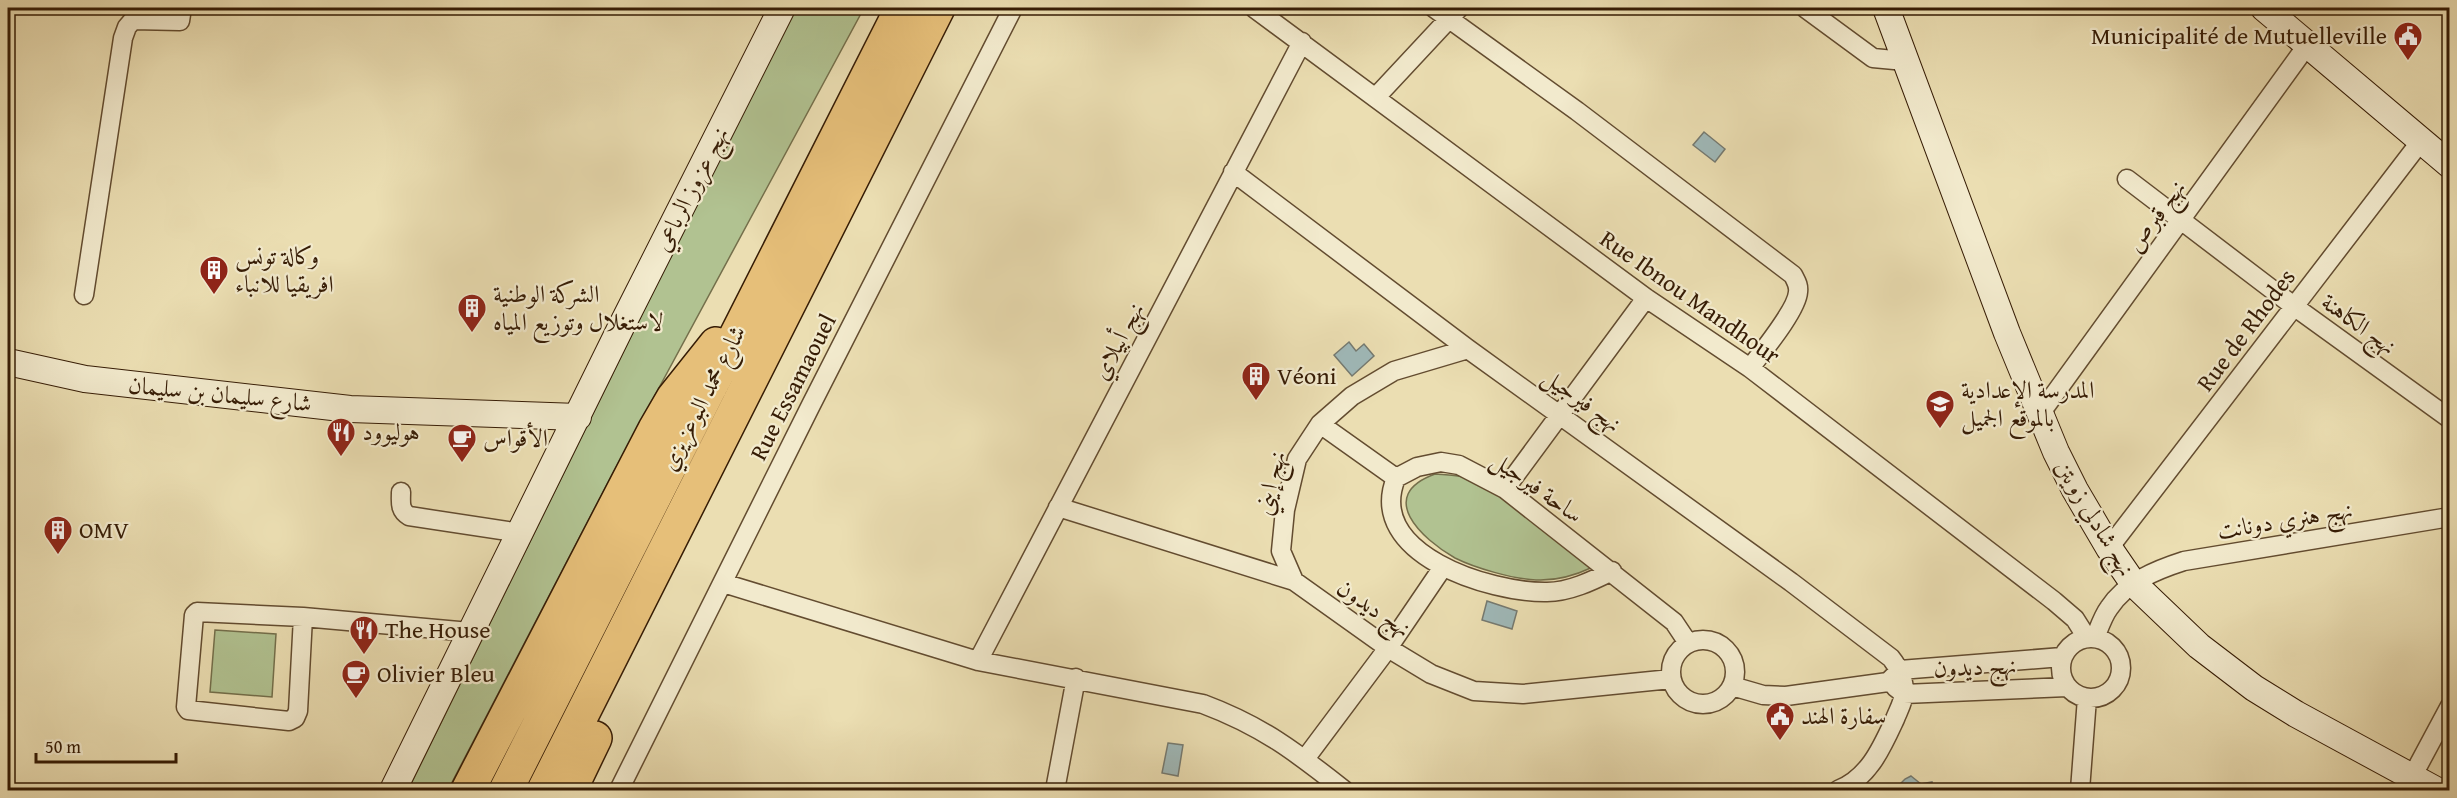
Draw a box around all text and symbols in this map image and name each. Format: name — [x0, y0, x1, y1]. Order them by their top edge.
place label: Municipalité de Mutuelleville — [2091, 18, 2387, 53]
public building icon: Municipalité de Mutuelleville — [2392, 20, 2424, 62]
street label: نهج عزوز الرباعي — [644, 120, 741, 259]
street label: نهج قبرص — [2117, 172, 2197, 262]
street label: Rue Ibnou Mandhour — [1593, 221, 1788, 372]
place label: وكالة تونس افريقيا للانباء — [235, 238, 334, 301]
building icon: وكالة تونس افريقيا للانباء — [198, 254, 230, 296]
street label: Rue de Rhodes — [2188, 261, 2303, 398]
place label: الشركة الوطنية لاستغلال وتوزيع المياه — [493, 276, 664, 344]
street label: نهج الكاهنة — [2312, 284, 2404, 366]
building icon: الشركة الوطنية لاستغلال وتوزيع المياه — [456, 292, 488, 334]
street label: نهج أبيلاي — [1082, 296, 1156, 388]
street label: Rue Essamaouel — [741, 307, 845, 466]
street label: شارع محمد البوعزيزي — [651, 319, 757, 478]
place label: Véoni — [1277, 358, 1337, 393]
street label: نهج فيرجيل — [1533, 359, 1629, 444]
building icon: Véoni — [1240, 360, 1272, 402]
street label: شارع سليمان بن سليمان — [126, 366, 314, 424]
place label: المدرسة الإعدادية بالموقع الجميل — [1961, 372, 2095, 440]
school or university icon: المدرسة الإعدادية بالموقع الجميل — [1924, 388, 1956, 430]
place label: هوليوود — [362, 414, 420, 449]
restaurant icon: هوليوود — [325, 416, 357, 458]
place label: الأقواس — [483, 420, 548, 455]
cafe icon: الأقواس — [446, 422, 478, 464]
street label: ساحة فيرجيل — [1484, 442, 1590, 531]
street label: نهج إيني — [1245, 447, 1299, 520]
street label: نهج شادلي زويتن — [2043, 453, 2144, 585]
street label: نهج هنري دونانت — [2215, 492, 2356, 551]
place label: OMV — [79, 512, 129, 547]
building icon: OMV — [42, 514, 74, 556]
street label: نهج ديدون — [1328, 570, 1419, 649]
place label: The House — [385, 612, 490, 647]
restaurant icon: The House — [348, 614, 380, 656]
street label: نهج ديدون — [1933, 648, 2017, 689]
place label: Olivier Bleu — [377, 656, 495, 691]
cafe icon: Olivier Bleu — [340, 658, 372, 700]
place label: سفارة الهند — [1801, 698, 1886, 733]
public building icon: سفارة الهند — [1764, 700, 1796, 742]
scale bar — [36, 726, 176, 764]
text: 50 m — [45, 733, 81, 760]

